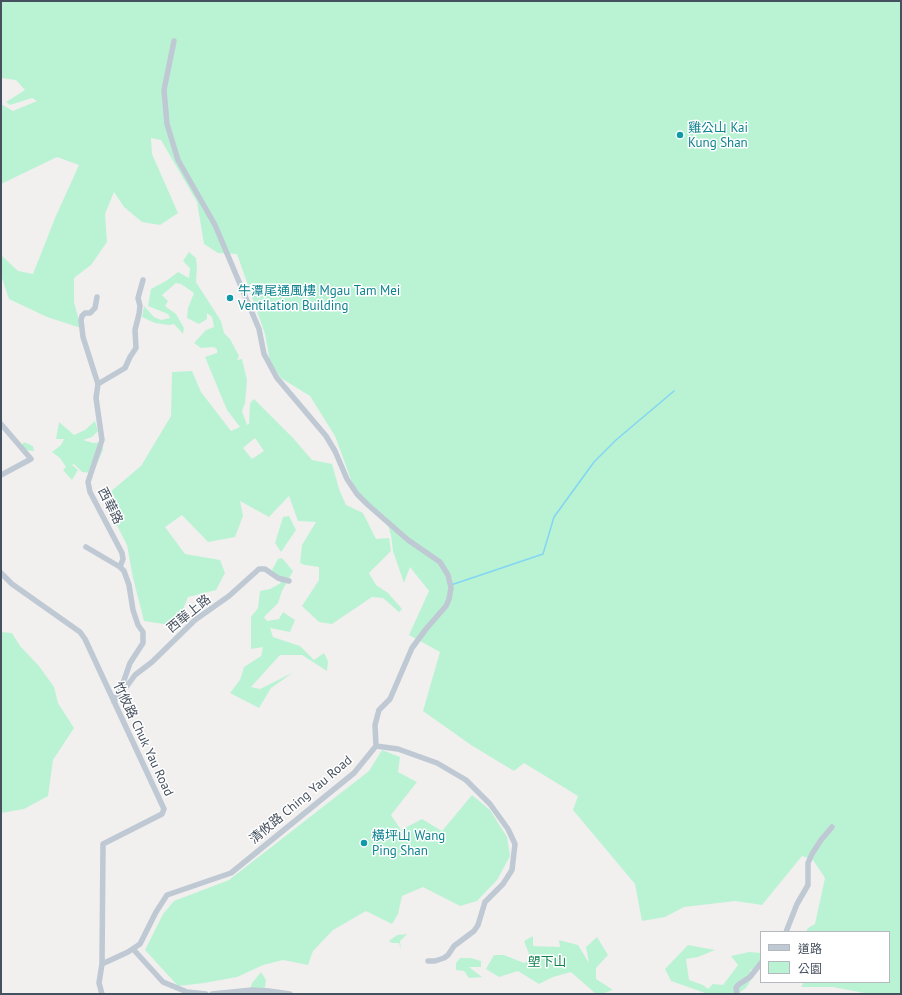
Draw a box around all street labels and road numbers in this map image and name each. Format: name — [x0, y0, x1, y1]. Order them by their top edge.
street label: 西華路 — [94, 485, 126, 527]
street label: 西華上路 — [164, 592, 214, 636]
street label: 竹攸路 Chuk Yau Road — [110, 679, 176, 799]
street label: 清攸路 Ching Yau Road — [247, 753, 355, 847]

